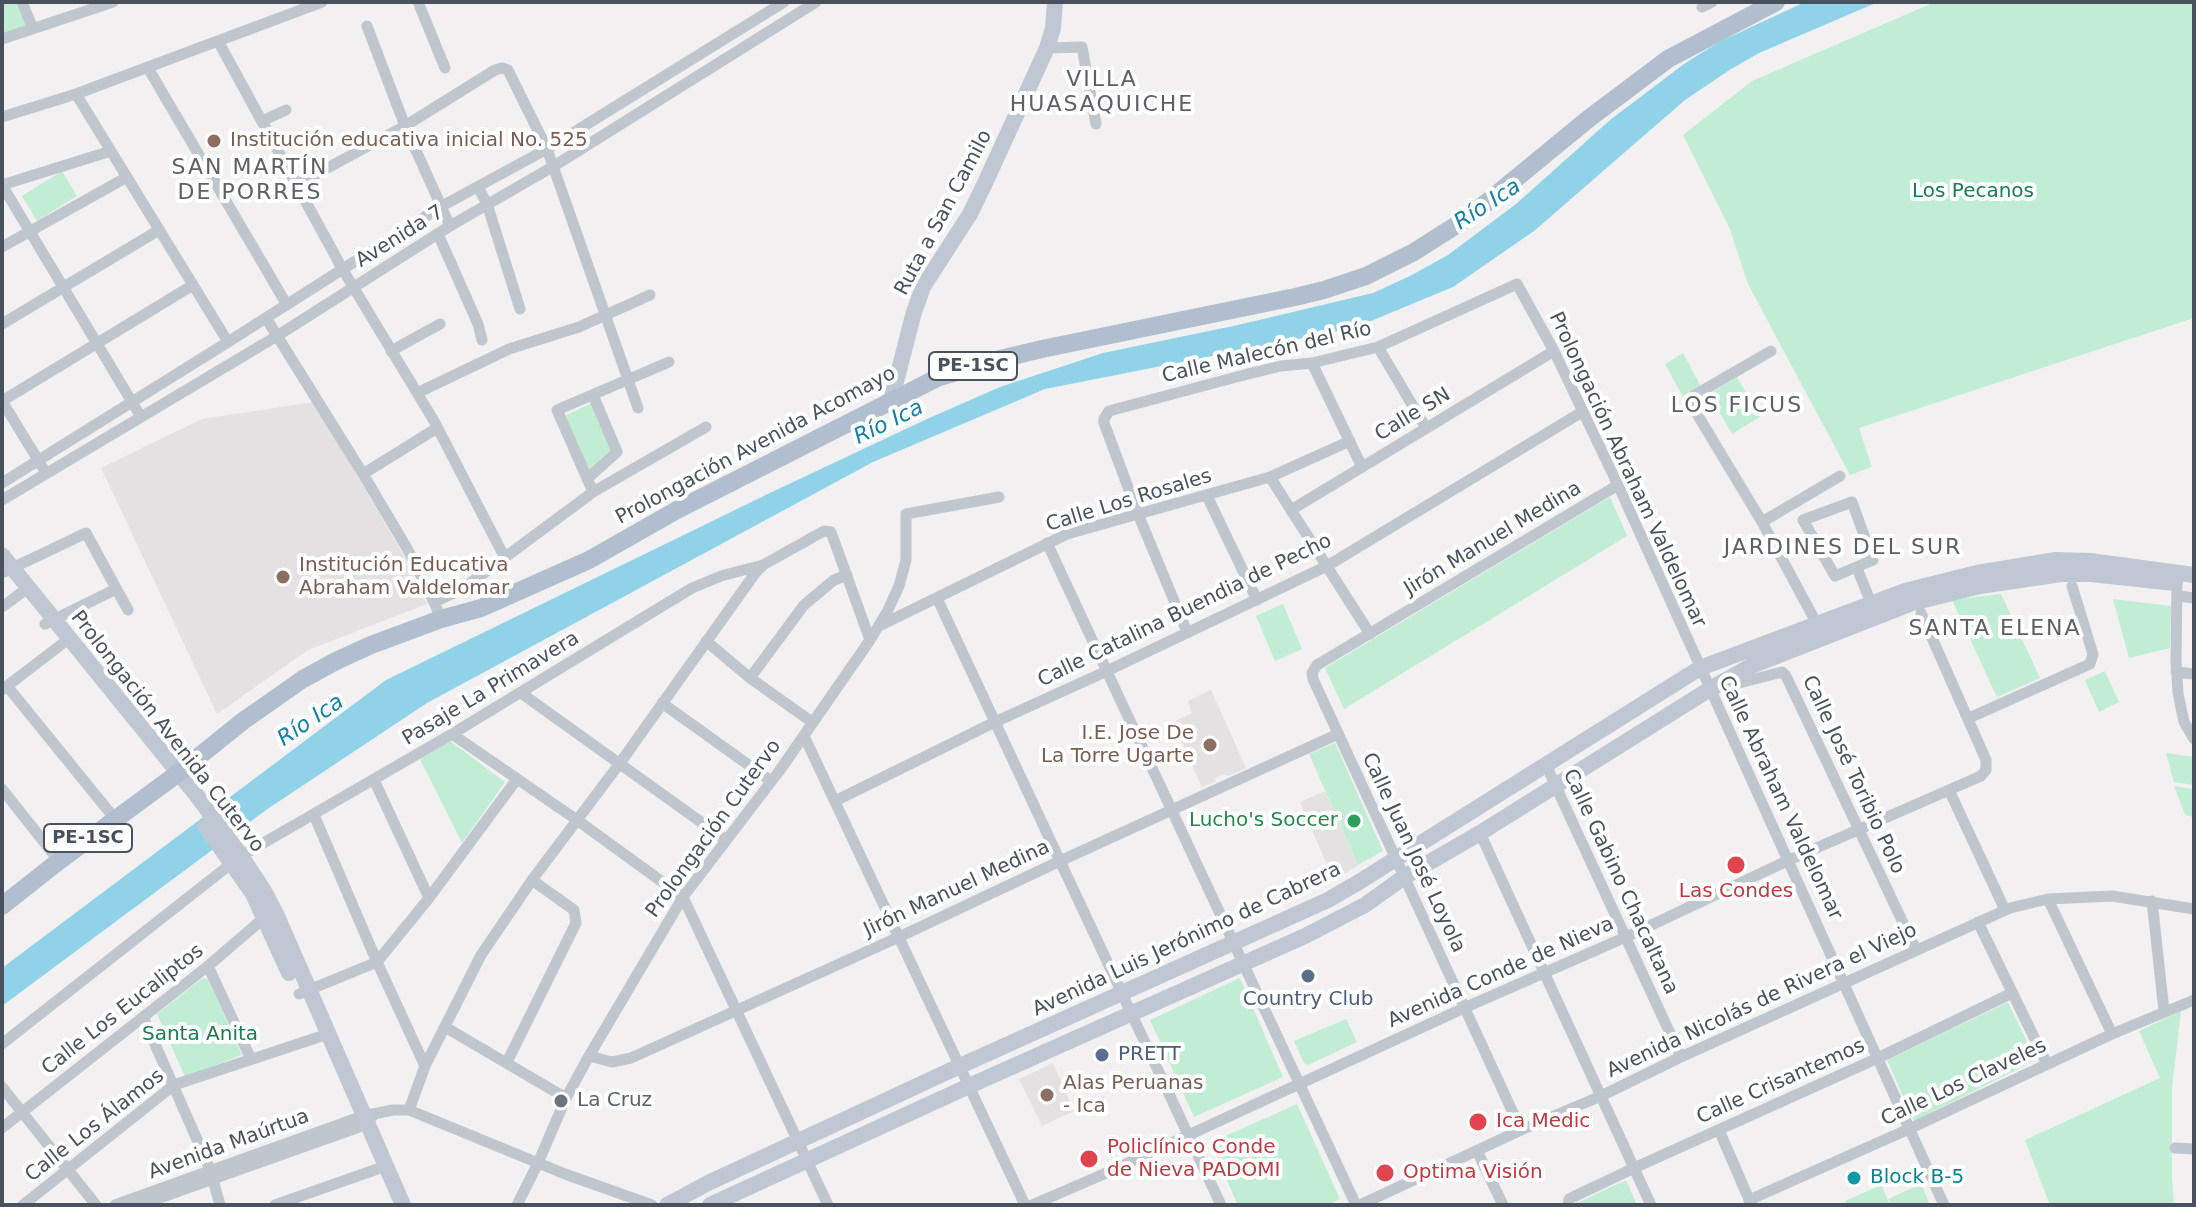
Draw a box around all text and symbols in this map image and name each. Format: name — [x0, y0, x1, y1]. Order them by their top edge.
district label: VILLA HUASAQUICHE — [1010, 67, 1194, 118]
street label: Ruta a San Camilo — [890, 126, 998, 300]
place label: Institución educativa inicial No. 525 — [230, 129, 588, 153]
marker: Institución educativa inicial No. 525 — [205, 132, 223, 150]
district label: SAN MARTÍN DE PORRES — [172, 155, 328, 206]
water label: Río Ica — [1450, 174, 1526, 236]
park label: Los Pecanos — [1912, 180, 2034, 204]
street label: Avenida 7 — [352, 201, 448, 273]
street label: Prolongación Abraham Valdelomar — [1543, 308, 1711, 632]
street label: Calle Malecón del Río — [1160, 317, 1374, 389]
road number: PE-1SC — [929, 352, 1017, 380]
street label: Prolongación Avenida Acomayo — [612, 362, 900, 530]
street label: Calle SN — [1371, 383, 1455, 447]
district label: LOS FICUS — [1671, 393, 1803, 419]
water label: Río Ica — [850, 395, 928, 451]
street label: Calle Los Rosales — [1043, 464, 1215, 538]
street label: Jirón Manuel Medina — [1400, 477, 1586, 601]
street label: Calle Catalina Buendia de Pecho — [1034, 529, 1336, 693]
district label: JARDINES DEL SUR — [1724, 535, 1962, 561]
place label: Institución Educativa Abraham Valdelomar — [299, 554, 509, 601]
marker: Institución Educativa Abraham Valdelomar — [274, 568, 292, 586]
street label: Prolongación Avenida Cutervo — [65, 606, 269, 858]
district label: SANTA ELENA — [1908, 616, 2082, 642]
street label: Pasaje La Primavera — [398, 627, 584, 751]
street label: Calle Abraham Valdelomar — [1713, 672, 1847, 924]
street label: Calle José Toribio Polo — [1796, 672, 1910, 878]
water label: Río Ica — [273, 689, 349, 753]
place label: I.E. Jose De La Torre Ugarte — [1041, 722, 1194, 769]
street label: Prolongación Cutervo — [641, 735, 787, 923]
marker: I.E. Jose De La Torre Ugarte — [1201, 736, 1219, 754]
street label: Calle Juan José Loyola — [1356, 749, 1470, 957]
street label: Calle Gabino Chacaltana — [1557, 765, 1683, 999]
place label: Lucho's Soccer — [1189, 809, 1338, 833]
marker: Lucho's Soccer — [1345, 812, 1363, 830]
road number: PE-1SC — [44, 824, 132, 852]
street label: Jirón Manuel Medina — [860, 835, 1054, 943]
marker: Las Condes — [1725, 854, 1747, 876]
street label: Avenida Luis Jerónimo de Cabrera — [1029, 858, 1345, 1022]
place label: Las Condes — [1679, 880, 1793, 904]
street label: Avenida Conde de Nieva — [1384, 912, 1618, 1034]
street label: Avenida Nicolás de Rivera el Viejo — [1603, 918, 1921, 1084]
street label: Calle Los Eucaliptos — [37, 939, 209, 1081]
marker: Country Club — [1299, 967, 1317, 985]
place label: Country Club — [1243, 988, 1373, 1012]
park label: Santa Anita — [142, 1023, 258, 1047]
street label: Calle Crisantemos — [1693, 1034, 1869, 1130]
street label: Calle Los Claveles — [1877, 1034, 2051, 1132]
place label: PRETT — [1118, 1043, 1181, 1067]
marker: PRETT — [1093, 1046, 1111, 1064]
street label: Calle Los Álamos — [21, 1064, 169, 1188]
place label: Alas Peruanas - Ica — [1063, 1072, 1203, 1119]
marker: Alas Peruanas - Ica — [1038, 1086, 1056, 1104]
place label: La Cruz — [577, 1089, 652, 1113]
marker: La Cruz — [552, 1092, 570, 1110]
street label: Avenida Maúrtua — [145, 1105, 313, 1185]
place label: Ica Medic — [1496, 1110, 1590, 1134]
marker: Ica Medic — [1467, 1111, 1489, 1133]
place label: Policlínico Conde de Nieva PADOMI — [1107, 1136, 1280, 1183]
marker: Policlínico Conde de Nieva PADOMI — [1078, 1148, 1100, 1170]
place label: Optima Visión — [1403, 1161, 1543, 1185]
marker: Optima Visión — [1374, 1162, 1396, 1184]
place label: Block B-5 — [1870, 1166, 1964, 1190]
marker: Block B-5 — [1845, 1169, 1863, 1187]

